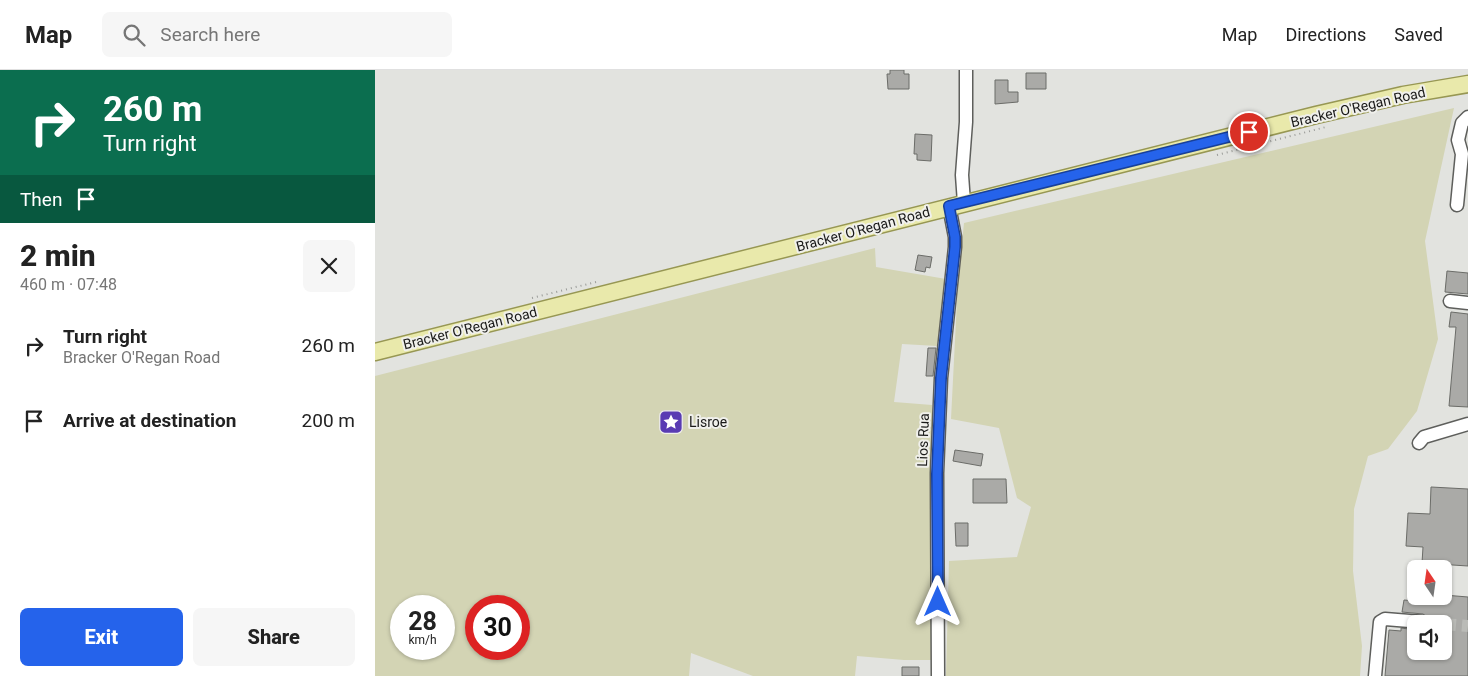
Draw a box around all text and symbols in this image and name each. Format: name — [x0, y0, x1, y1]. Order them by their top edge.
search box — [102, 12, 452, 57]
text: Map — [25, 21, 72, 49]
icon: search — [120, 21, 148, 49]
text: Search here — [160, 23, 260, 46]
text: Map — [1222, 24, 1257, 45]
text: Directions — [1285, 24, 1366, 45]
text: Saved — [1394, 24, 1443, 45]
street label: Bracker O'Regan Road — [1289, 84, 1427, 130]
text: 260 m — [103, 89, 202, 130]
icon: right — [20, 90, 85, 155]
pin — [1228, 111, 1270, 153]
icon: arrive — [1235, 118, 1263, 146]
text: Turn right — [103, 131, 197, 156]
icon: arrive — [72, 185, 100, 213]
text: Then — [20, 188, 62, 211]
street label: Bracker O'Regan Road — [794, 203, 932, 255]
text: 2 min — [20, 238, 96, 273]
button: close — [303, 240, 355, 292]
text: 460 m · 07:48 — [20, 275, 117, 294]
street label: Bracker O'Regan Road — [401, 304, 539, 352]
text: Turn right — [63, 325, 147, 348]
icon: right — [20, 332, 48, 360]
text: 260 m — [302, 334, 355, 357]
text: Bracker O'Regan Road — [63, 348, 220, 367]
icon: arrive — [20, 407, 48, 435]
text: Arrive at destination — [63, 409, 236, 432]
text: 200 m — [302, 409, 355, 432]
place icon: Lisroe — [658, 409, 684, 435]
street label: Lios Rua — [914, 413, 932, 467]
place label: Lisroe — [689, 414, 727, 430]
north arrow — [1407, 560, 1453, 605]
map controls — [1407, 560, 1452, 660]
position arrow — [911, 575, 963, 627]
speed limit sign: 30 — [465, 595, 530, 660]
text: 28 — [408, 607, 437, 636]
button: Exit — [20, 608, 183, 666]
button: Share — [193, 608, 355, 666]
button: sound — [1407, 615, 1452, 660]
text: km/h — [408, 633, 437, 647]

